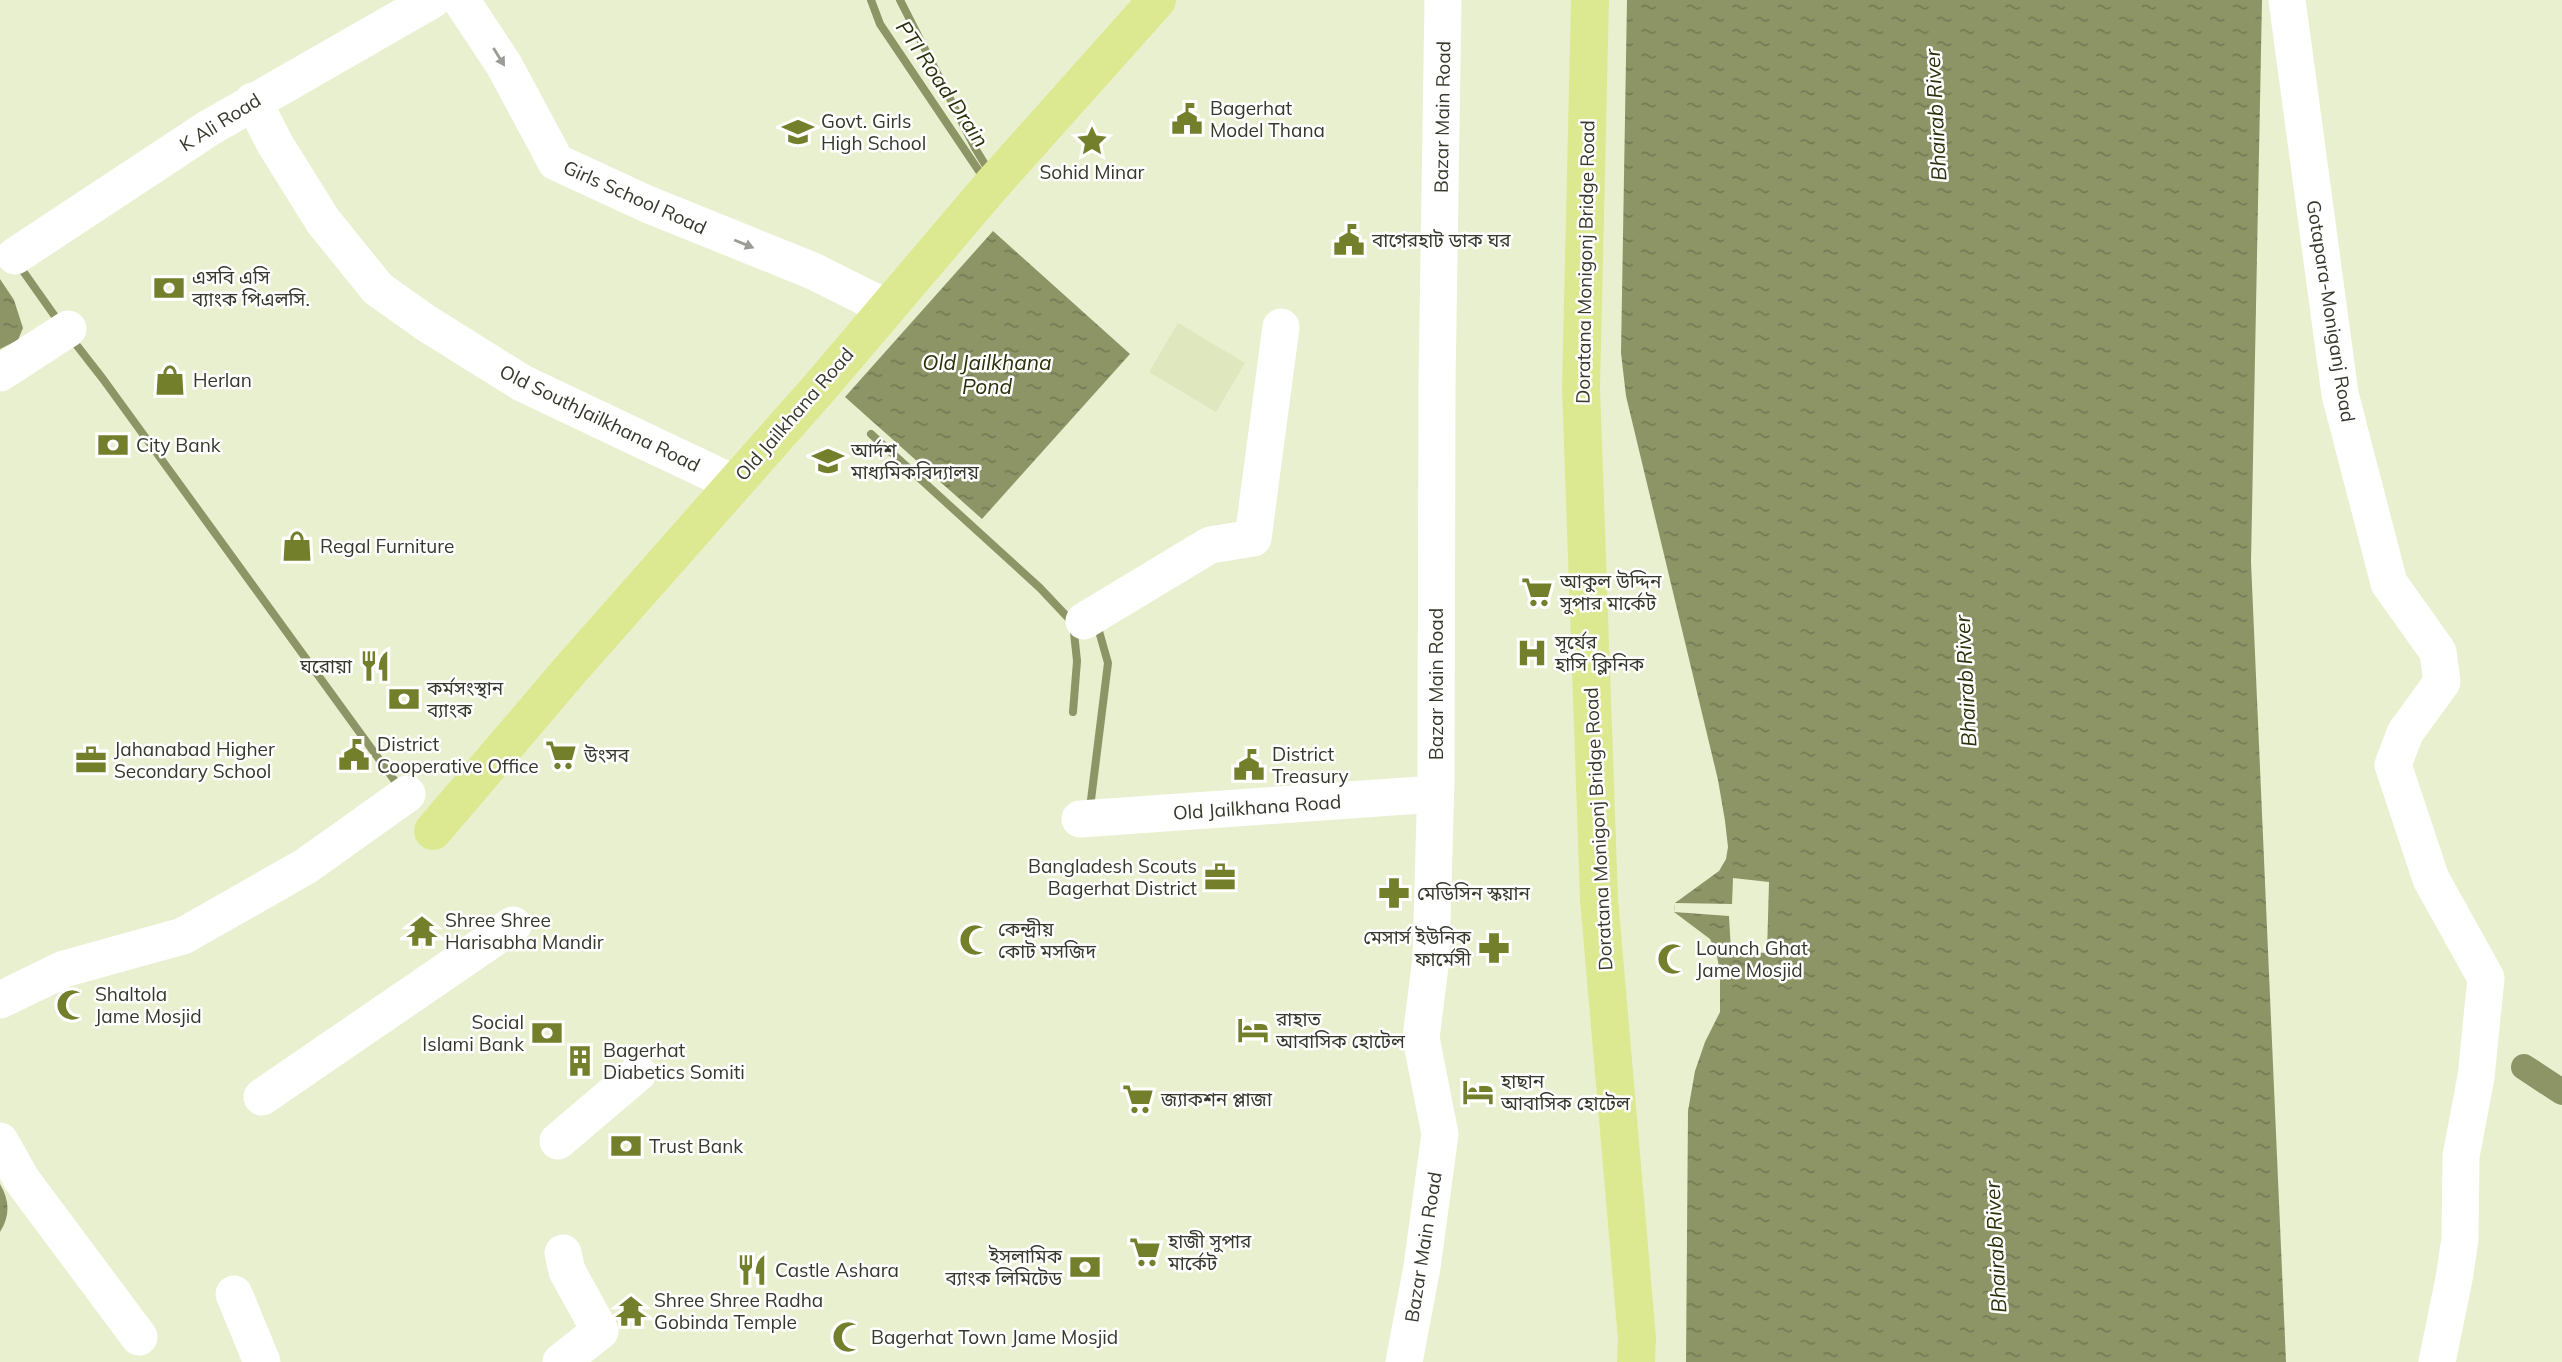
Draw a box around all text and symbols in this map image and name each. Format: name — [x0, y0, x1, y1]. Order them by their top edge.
water label: PTI Road Drain — [891, 15, 995, 152]
street label: Bazar Main Road — [1429, 41, 1455, 193]
one-way arrow — [493, 47, 505, 66]
water label: Bhairab River — [1918, 47, 1951, 182]
street label: K Ali Road — [175, 88, 265, 156]
place label: Bagerhat Model Thana — [1210, 96, 1325, 142]
public building icon: Bagerhat Model Thana — [1170, 102, 1204, 136]
place label: Govt. Girls High School — [821, 109, 926, 155]
school or university icon: Govt. Girls High School — [781, 115, 815, 149]
street label: Doratana Monigonj Bridge Road — [1571, 120, 1599, 404]
place icon: Sohid Minar — [1075, 124, 1109, 158]
street label: Girls School Road — [560, 155, 710, 239]
place label: Sohid Minar — [1040, 160, 1145, 184]
street label: Gotapara-Moniganj Road — [2302, 198, 2360, 424]
public building icon: বাগেরহাট ডাক ঘর — [1332, 223, 1366, 257]
place label: বাগেরহাট ডাক ঘর — [1371, 228, 1511, 252]
one-way arrow — [734, 238, 755, 249]
place label: এসবি এসি ব্যাংক পিএলসি. — [191, 265, 310, 311]
bank icon: এসবি এসি ব্যাংক পিএলসি. — [152, 271, 186, 305]
street label: Old Jailkhana Road — [730, 342, 858, 486]
water label: Old Jailkhana Pond — [922, 349, 1052, 399]
street label: Old SouthJailkhana Road — [496, 359, 704, 477]
shop icon: Herlan — [153, 363, 187, 397]
place label: Herlan — [193, 368, 252, 392]
bank icon: City Bank — [96, 428, 130, 462]
place label: City Bank — [136, 433, 221, 457]
place label: আর্দশ মাধ্যমিকবিদ্যালয় — [850, 438, 980, 484]
school or university icon: আর্দশ মাধ্যমিকবিদ্যালয় — [811, 444, 845, 478]
shop icon: Regal Furniture — [280, 529, 314, 563]
place label: Regal Furniture — [320, 534, 454, 558]
place label: আকুল উদ্দিন সুপার মার্কেট — [1559, 569, 1662, 615]
supermarket icon: আকুল উদ্দিন সুপার মার্কেট — [1520, 575, 1554, 609]
street label: Bazar Main Road — [1424, 608, 1448, 760]
water label: Bhairab River — [1948, 613, 1981, 748]
place label: সূর্যের হাসি ক্লিনিক — [1554, 630, 1645, 676]
hospital icon: সূর্যের হাসি ক্লিনিক — [1515, 636, 1549, 670]
restaurant icon: ঘরোয়া — [358, 649, 392, 683]
place label: ঘরোয়া — [299, 654, 353, 678]
place label: কর্মসংস্থান ব্যাংক — [426, 676, 504, 722]
bank icon: কর্মসংস্থান ব্যাংক — [387, 682, 421, 716]
street label: Doratana Monigonj Bridge Road — [1579, 687, 1617, 971]
place label: District Cooperative Office — [377, 732, 539, 778]
place label: Jahanabad Higher Secondary School — [114, 737, 275, 783]
public building icon: District Cooperative Office — [337, 738, 371, 772]
supermarket icon: উংসব — [544, 738, 578, 772]
place label: District Treasury — [1272, 742, 1348, 788]
office icon: Jahanabad Higher Secondary School — [74, 743, 108, 777]
place label: উংসব — [583, 743, 630, 767]
public building icon: District Treasury — [1232, 748, 1266, 782]
street label: Old Jailkhana Road — [1172, 789, 1342, 825]
place label: Bangladesh Scouts Bagerhat District — [1028, 854, 1197, 900]
office icon: Bangladesh Scouts Bagerhat District — [1203, 860, 1237, 894]
pharmacy icon: মেডিসিন স্কয়ান — [1377, 876, 1411, 910]
place label: মেডিসিন স্কয়ান — [1417, 881, 1530, 905]
place label: Shree Shree Harisabha Mandir — [445, 908, 604, 954]
temple icon: Shree Shree Harisabha Mandir — [405, 914, 439, 948]
place label: কেন্দ্রীয় কোট মসজিদ — [998, 917, 1096, 963]
mosque icon: কেন্দ্রীয় কোট মসজিদ — [958, 923, 992, 957]
place label: মেসার্স ইউনিক ফার্মেসী — [1363, 925, 1472, 971]
pharmacy icon: মেসার্স ইউনিক ফার্মেসী — [1477, 931, 1511, 965]
place label: Lounch Ghat Jame Mosjid — [1696, 936, 1808, 982]
mosque icon: Lounch Ghat Jame Mosjid — [1656, 942, 1690, 976]
place label: Shaltola Jame Mosjid — [95, 982, 202, 1028]
mosque icon: Shaltola Jame Mosjid — [55, 988, 89, 1022]
place label: রাহাত আবাসিক হোটেল — [1275, 1007, 1406, 1053]
place label: Social Islami Bank — [422, 1010, 524, 1056]
hotel icon: রাহাত আবাসিক হোটেল — [1236, 1013, 1270, 1047]
bank icon: Social Islami Bank — [530, 1016, 564, 1050]
place label: Bagerhat Diabetics Somiti — [603, 1038, 745, 1084]
building icon: Bagerhat Diabetics Somiti — [563, 1044, 597, 1078]
place label: হাছান আবাসিক হোটেল — [1500, 1069, 1631, 1115]
hotel icon: হাছান আবাসিক হোটেল — [1461, 1075, 1495, 1109]
supermarket icon: জ্যাকশন প্লাজা — [1121, 1082, 1155, 1116]
place label: জ্যাকশন প্লাজা — [1160, 1087, 1273, 1111]
bank icon: Trust Bank — [609, 1129, 643, 1163]
place label: Trust Bank — [649, 1134, 743, 1158]
street label: Bazar Main Road — [1399, 1170, 1447, 1324]
water label: Bhairab River — [1978, 1179, 2011, 1314]
place label: হাজী সুপার মার্কেট — [1167, 1229, 1252, 1275]
supermarket icon: হাজী সুপার মার্কেট — [1128, 1235, 1162, 1269]
place label: ইসলামিক ব্যাংক লিমিটেড — [944, 1244, 1063, 1290]
bank icon: ইসলামিক ব্যাংক লিমিটেড — [1068, 1250, 1102, 1284]
restaurant icon: Castle Ashara — [735, 1253, 769, 1287]
place label: Castle Ashara — [775, 1258, 899, 1282]
place label: Shree Shree Radha Gobinda Temple — [654, 1288, 823, 1334]
temple icon: Shree Shree Radha Gobinda Temple — [614, 1294, 648, 1328]
mosque icon: Bagerhat Town Jame Mosjid — [831, 1320, 865, 1354]
place label: Bagerhat Town Jame Mosjid — [871, 1325, 1118, 1349]

